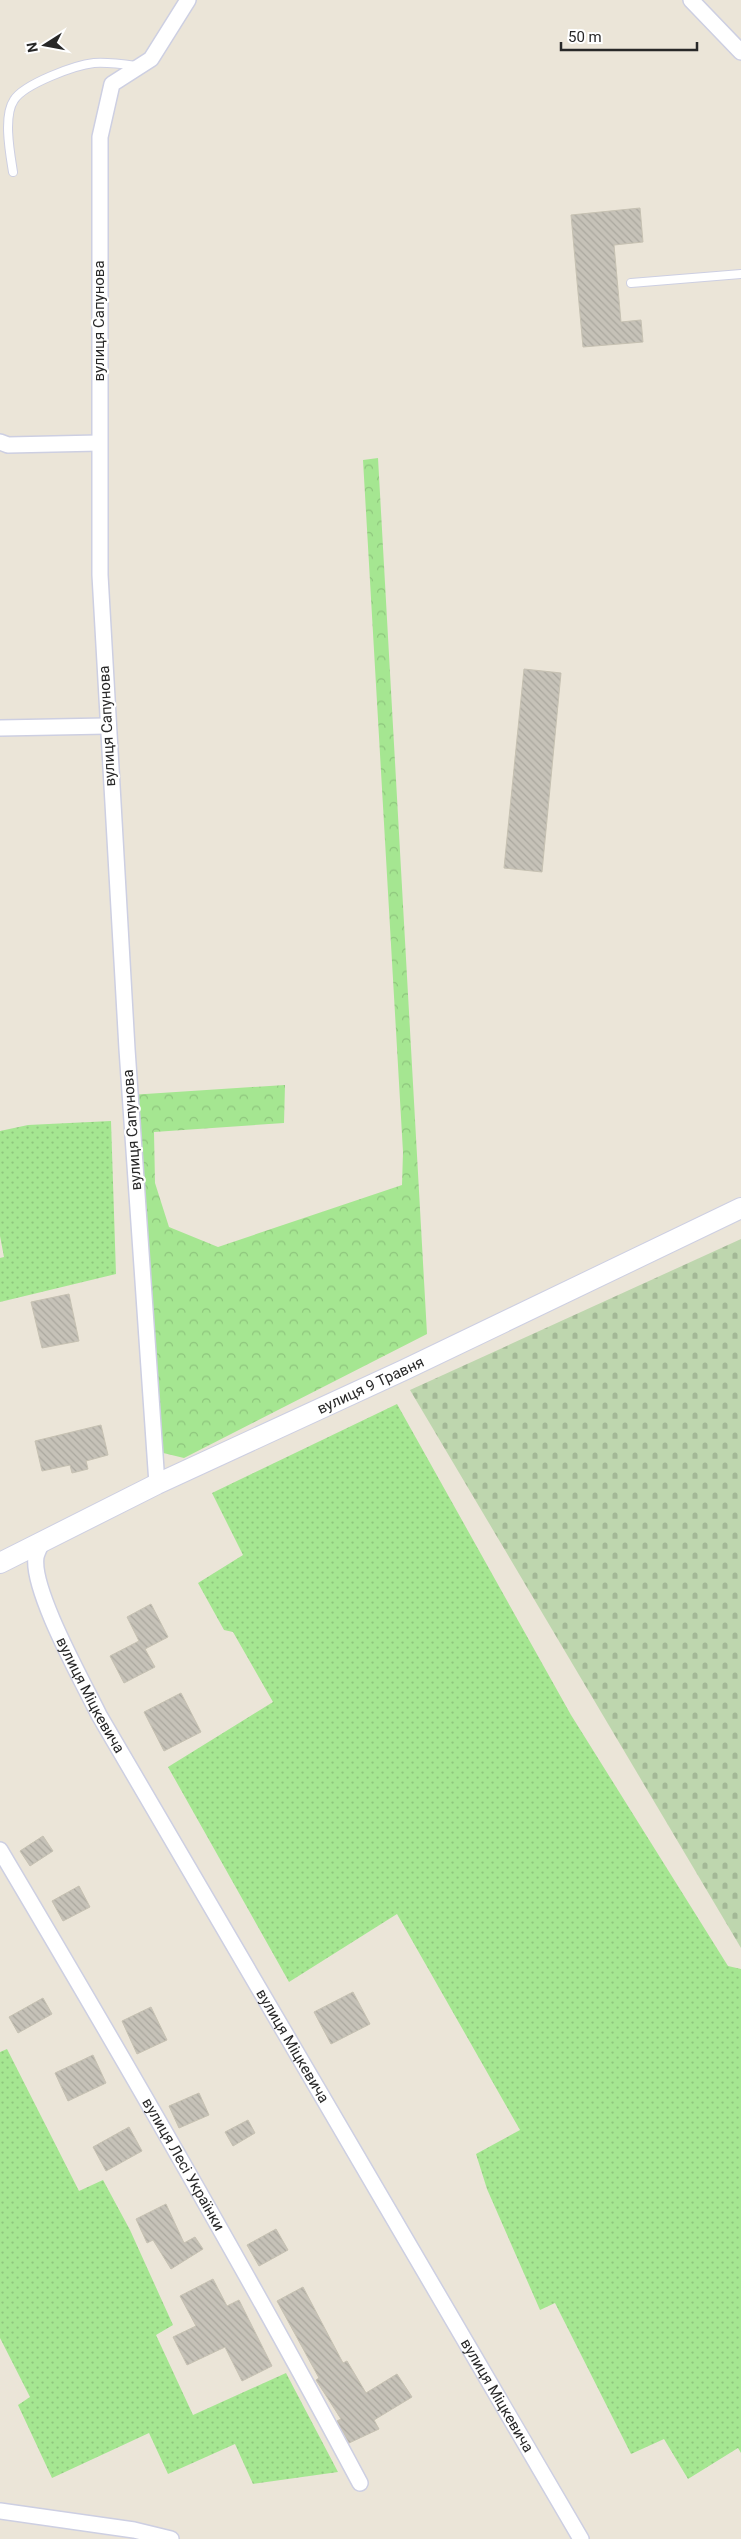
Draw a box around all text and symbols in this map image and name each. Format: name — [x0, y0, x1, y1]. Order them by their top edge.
north arrow — [20, 20, 70, 70]
scale bar — [561, 20, 697, 52]
text: 50 m — [568, 28, 602, 46]
text: N — [23, 41, 41, 54]
street label: вулиця Сапунова — [90, 260, 108, 382]
street label: вулиця Сапунова — [95, 665, 119, 787]
street label: вулиця Сапунова — [119, 1069, 145, 1191]
street label: вулиця 9 Травня — [314, 1353, 427, 1418]
street label: вулиця Міцкевича — [52, 1634, 128, 1756]
street label: вулиця Міцкевича — [252, 1986, 333, 2106]
street label: вулиця Лесі Українки — [138, 2095, 228, 2234]
street label: вулиця Міцкевича — [457, 2335, 537, 2456]

